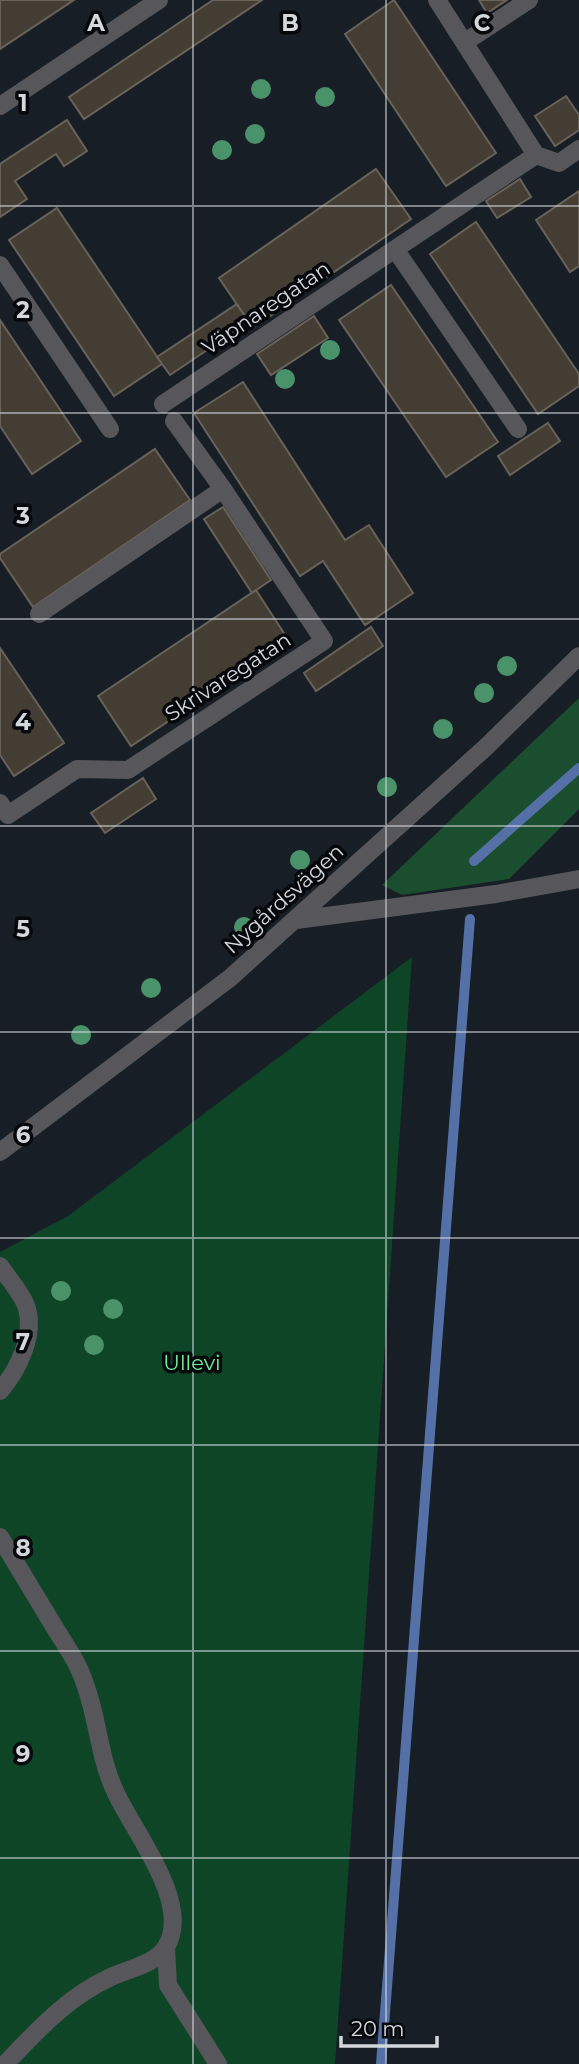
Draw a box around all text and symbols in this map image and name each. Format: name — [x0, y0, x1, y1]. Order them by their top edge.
text: A — [86, 9, 105, 37]
text: B — [281, 9, 299, 37]
text: C — [474, 9, 491, 37]
text: 1 — [18, 89, 28, 117]
street label: Väpnaregatan — [197, 256, 334, 360]
text: 2 — [16, 296, 30, 324]
text: 3 — [15, 502, 30, 530]
street label: Skrivaregatan — [160, 627, 295, 727]
text: 4 — [15, 708, 31, 736]
street label: Nygårdsvägen — [219, 838, 349, 959]
text: 5 — [16, 915, 30, 943]
text: 6 — [16, 1121, 31, 1149]
text: 7 — [16, 1328, 30, 1356]
park label: Ullevi — [163, 1350, 221, 1375]
text: 8 — [15, 1534, 31, 1562]
text: 9 — [16, 1740, 30, 1768]
scale bar — [341, 2004, 437, 2048]
text: 20 m — [351, 2016, 405, 2041]

